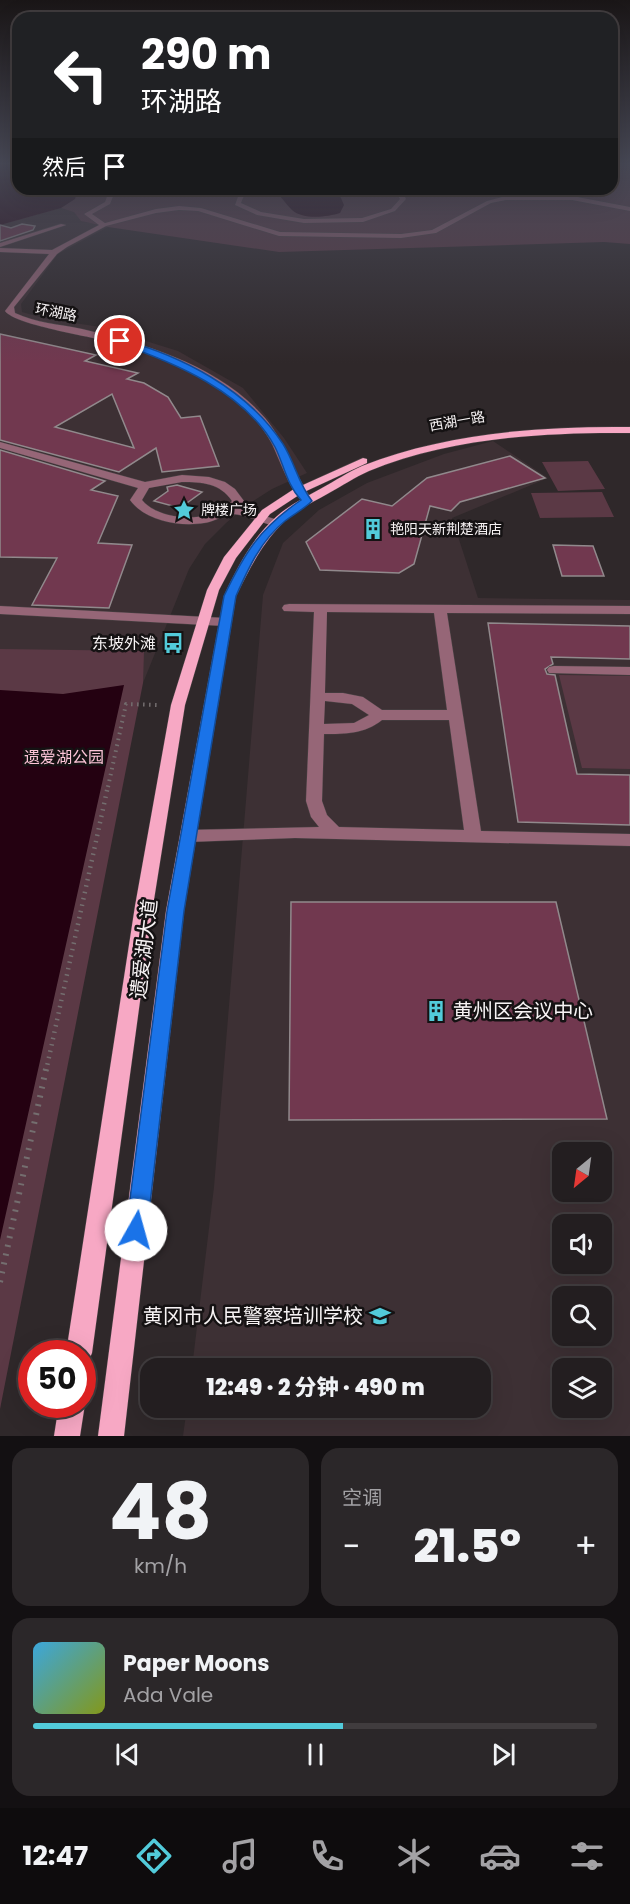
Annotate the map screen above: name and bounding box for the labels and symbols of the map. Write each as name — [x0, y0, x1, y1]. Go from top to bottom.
street label: 环湖路 — [33, 298, 79, 326]
pin — [94, 315, 145, 366]
street label: 西湖一路 — [428, 406, 486, 436]
place icon: 牌楼广场 — [172, 498, 196, 522]
place label: 牌楼广场 — [201, 500, 257, 520]
building icon: 艳阳天新荆楚酒店 — [361, 517, 385, 541]
place label: 艳阳天新荆楚酒店 — [390, 519, 502, 539]
bus stop icon: 东坡外滩 — [161, 631, 185, 655]
place label: 东坡外滩 — [92, 632, 156, 655]
park label: 遗爱湖公园 — [24, 746, 104, 769]
street label: 遗爱湖大道 — [124, 898, 164, 1000]
place label: 黄州区会议中心 — [453, 997, 593, 1025]
building icon: 黄州区会议中心 — [424, 999, 448, 1023]
north arrow — [552, 1142, 612, 1202]
position arrow — [104, 1198, 168, 1262]
place label: 黄冈市人民警察培训学校 — [143, 1302, 363, 1330]
school or university icon: 黄冈市人民警察培训学校 — [368, 1304, 392, 1328]
speed limit sign: 50 — [18, 1340, 96, 1418]

